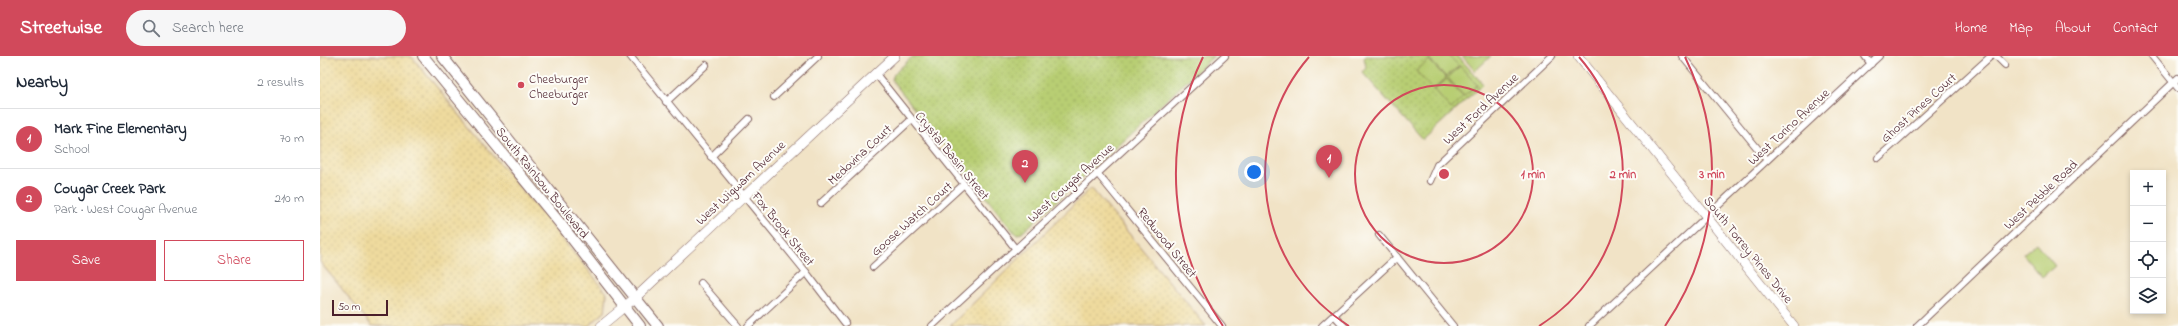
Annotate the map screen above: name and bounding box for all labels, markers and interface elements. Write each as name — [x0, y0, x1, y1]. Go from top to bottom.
search box — [126, 10, 406, 46]
text: Streetwise — [20, 15, 102, 42]
icon: search — [140, 17, 162, 39]
text: Search here — [172, 17, 244, 39]
text: Home — [1955, 18, 1987, 39]
text: Map — [2009, 18, 2033, 39]
text: About — [2055, 18, 2091, 39]
text: Contact — [2113, 18, 2158, 39]
street label: Ghost Pines Court — [1877, 68, 1962, 147]
street label: West Ford Avenue — [1439, 69, 1523, 149]
text: Nearby — [16, 70, 68, 95]
place label: Cheeburger Cheeburger — [529, 70, 589, 105]
text: 2 results — [257, 73, 304, 92]
marker: Cheeburger Cheeburger — [516, 80, 526, 90]
street label: West Torino Avenue — [1744, 84, 1834, 170]
street label: Crystal Basin Street — [909, 108, 994, 205]
text: Mark Fine Elementary — [54, 118, 187, 140]
street label: Medovina Court — [824, 120, 897, 190]
street label: South Rainbow Boulevard — [491, 123, 593, 243]
text: 1 — [27, 129, 31, 148]
text: 70 m — [280, 129, 304, 148]
street label: West Wigwam Avenue — [692, 136, 791, 231]
street label: West Cougar Avenue — [1024, 139, 1119, 228]
text: School — [54, 140, 90, 159]
pin: 1 — [1316, 145, 1342, 178]
pin: 2 — [1012, 150, 1038, 183]
street label: West Pebble Road — [2000, 155, 2083, 235]
your location — [1244, 162, 1264, 182]
text: 1 min — [1521, 166, 1545, 184]
text: 2 min — [1609, 166, 1636, 184]
text: 3 min — [1698, 166, 1725, 184]
centre of rings — [1437, 167, 1451, 181]
map controls — [2130, 170, 2166, 314]
button: + — [2130, 170, 2166, 206]
street label: Goose Watch Court — [867, 177, 957, 261]
text: Cougar Creek Park — [54, 178, 166, 200]
street label: Fox Brook Street — [746, 187, 819, 271]
text: 2 — [26, 189, 32, 208]
text: 210 m — [274, 189, 304, 208]
street label: South Torrey Pines Drive — [1698, 192, 1797, 308]
text: Park · West Cougar Avenue — [54, 200, 197, 219]
street label: Redwood Street — [1133, 204, 1202, 283]
button: − — [2130, 206, 2166, 242]
button: Save — [16, 240, 156, 281]
button: Share — [164, 240, 304, 281]
button: locate — [2130, 242, 2166, 278]
button: layers — [2130, 278, 2166, 314]
scale bar — [332, 298, 388, 317]
text: 50 m — [338, 299, 360, 315]

